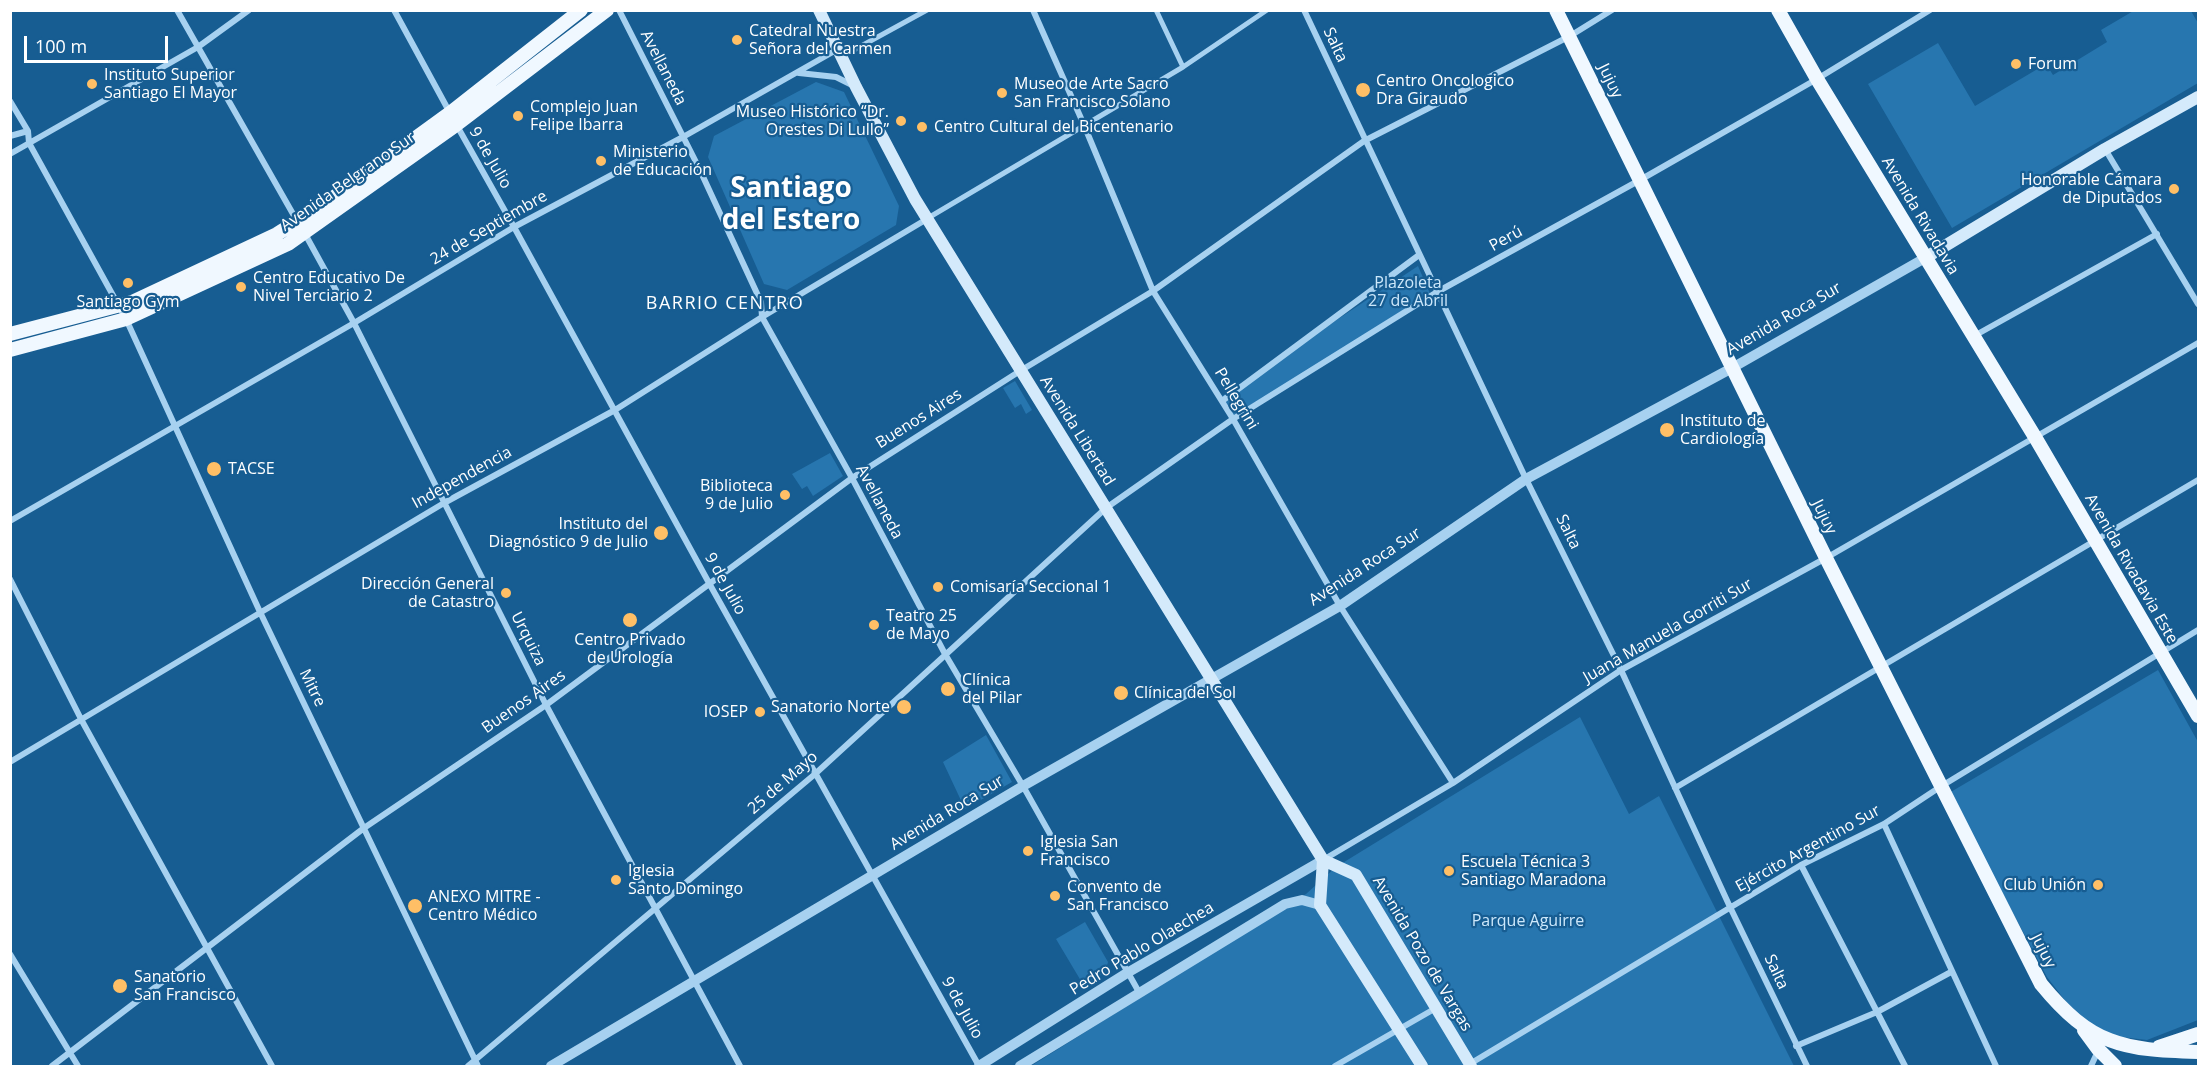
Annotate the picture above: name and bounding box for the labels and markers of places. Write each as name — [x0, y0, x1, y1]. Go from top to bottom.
place label: Catedral Nuestra Señora del Carmen — [749, 21, 892, 59]
marker: Catedral Nuestra Señora del Carmen — [730, 33, 744, 47]
place label: Forum — [2028, 54, 2077, 74]
marker: Forum — [2009, 57, 2023, 71]
place label: Instituto Superior Santiago El Mayor — [104, 65, 237, 103]
place label: Centro Oncologico Dra Giraudo — [1376, 71, 1514, 109]
place label: Museo de Arte Sacro San Francisco Solano — [1014, 74, 1171, 112]
marker: Instituto Superior Santiago El Mayor — [85, 77, 99, 91]
marker: Centro Oncologico Dra Giraudo — [1354, 81, 1372, 99]
marker: Museo de Arte Sacro San Francisco Solano — [995, 86, 1009, 100]
place label: Complejo Juan Felipe Ibarra — [530, 97, 638, 135]
place label: Museo Histórico “Dr. Orestes Di Lullo” — [736, 102, 889, 140]
marker: Complejo Juan Felipe Ibarra — [511, 109, 525, 123]
marker: Museo Histórico “Dr. Orestes Di Lullo” — [894, 114, 908, 128]
place label: Centro Cultural del Bicentenario — [934, 117, 1173, 137]
marker: Centro Cultural del Bicentenario — [915, 120, 929, 134]
place label: Ministerio de Educación — [613, 142, 712, 180]
marker: Ministerio de Educación — [594, 154, 608, 168]
place label: Honorable Cámara de Diputados — [2021, 170, 2162, 208]
marker: Honorable Cámara de Diputados — [2167, 182, 2181, 196]
place label: Centro Educativo De Nivel Terciario 2 — [253, 268, 405, 306]
marker: Santiago Gym — [121, 276, 135, 290]
marker: Centro Educativo De Nivel Terciario 2 — [234, 280, 248, 294]
place label: Santiago Gym — [76, 292, 180, 312]
place label: Instituto de Cardiología — [1680, 411, 1765, 449]
marker: Instituto de Cardiología — [1658, 421, 1676, 439]
place label: TACSE — [228, 459, 275, 479]
marker: TACSE — [205, 460, 223, 478]
place label: Biblioteca 9 de Julio — [700, 476, 773, 514]
marker: Biblioteca 9 de Julio — [778, 488, 792, 502]
place label: Instituto del Diagnóstico 9 de Julio — [488, 514, 648, 552]
marker: Instituto del Diagnóstico 9 de Julio — [652, 524, 670, 542]
place label: Dirección General de Catastro — [361, 574, 494, 612]
place label: Comisaría Seccional 1 — [950, 577, 1111, 597]
marker: Comisaría Seccional 1 — [931, 580, 945, 594]
marker: Dirección General de Catastro — [499, 586, 513, 600]
place label: Teatro 25 de Mayo — [886, 606, 957, 644]
marker: Centro Privado de Urología — [621, 611, 639, 629]
marker: Teatro 25 de Mayo — [867, 618, 881, 632]
place label: Centro Privado de Urología — [574, 630, 686, 668]
place label: Clínica del Pilar — [962, 670, 1022, 708]
marker: Clínica del Pilar — [939, 680, 957, 698]
place label: Clínica del Sol — [1134, 683, 1236, 703]
marker: Clínica del Sol — [1112, 684, 1130, 702]
place label: Sanatorio Norte — [771, 697, 890, 717]
marker: Sanatorio Norte — [895, 698, 913, 716]
place label: IOSEP — [704, 702, 748, 722]
marker: IOSEP — [753, 705, 767, 719]
place label: Iglesia San Francisco — [1040, 832, 1118, 870]
marker: Iglesia San Francisco — [1021, 844, 1035, 858]
place label: Escuela Técnica 3 Santiago Maradona — [1461, 852, 1606, 890]
place label: Iglesia Santo Domingo — [628, 861, 743, 899]
marker: Escuela Técnica 3 Santiago Maradona — [1442, 864, 1456, 878]
marker: Iglesia Santo Domingo — [609, 873, 623, 887]
place label: Club Unión — [2003, 875, 2086, 895]
place label: Convento de San Francisco — [1067, 877, 1169, 915]
marker: Club Unión — [2091, 878, 2105, 892]
place label: ANEXO MITRE - Centro Médico — [428, 887, 541, 925]
marker: Convento de San Francisco — [1048, 889, 1062, 903]
marker: ANEXO MITRE - Centro Médico — [406, 897, 424, 915]
place label: Sanatorio San Francisco — [134, 967, 236, 1005]
marker: Sanatorio San Francisco — [111, 977, 129, 995]

